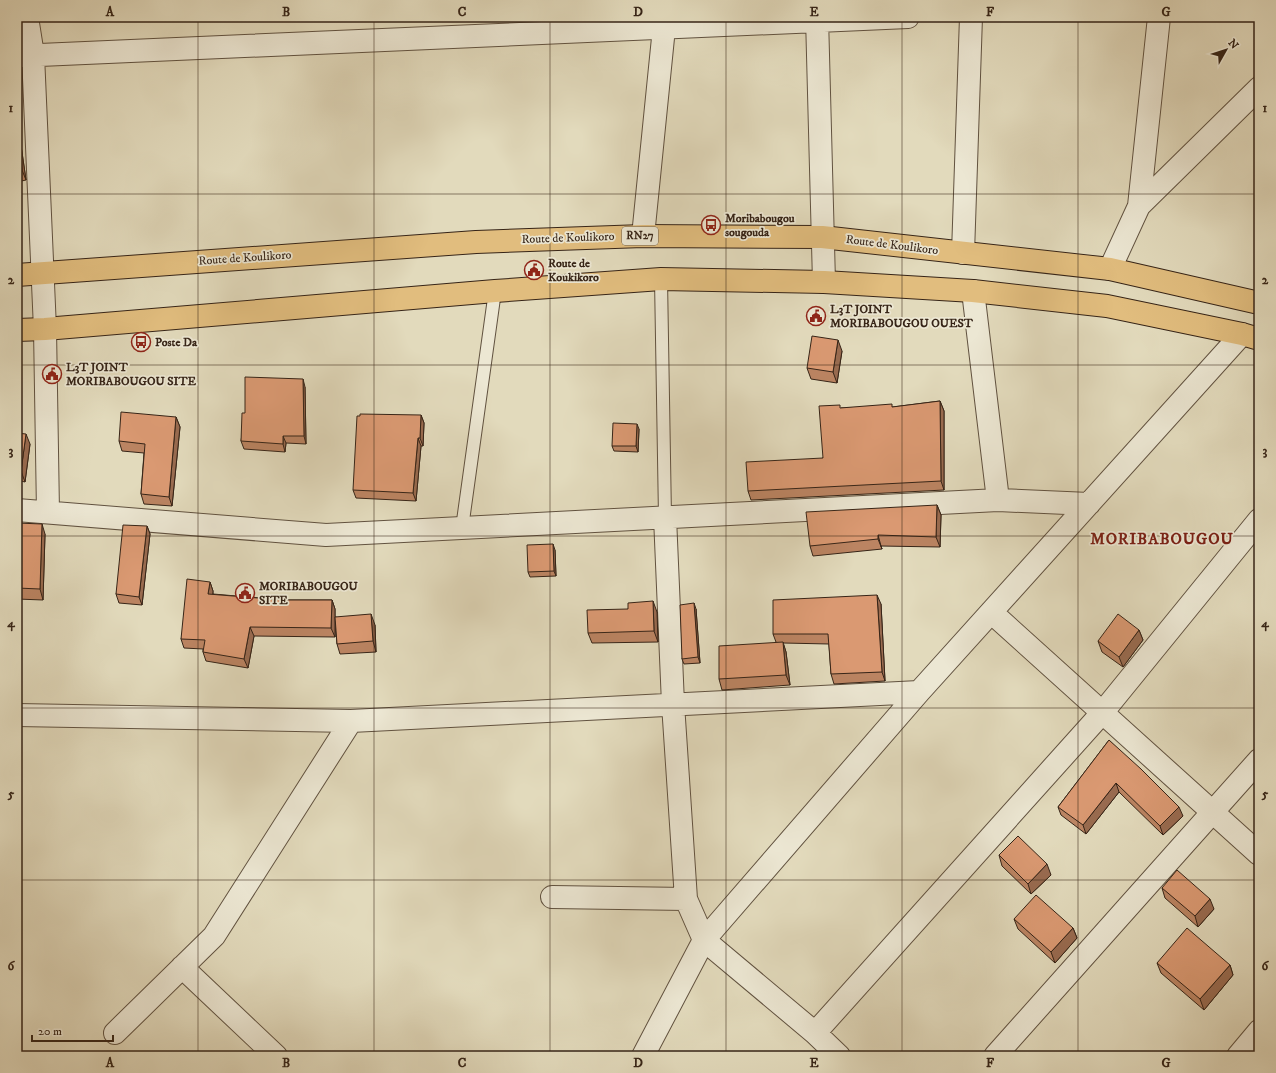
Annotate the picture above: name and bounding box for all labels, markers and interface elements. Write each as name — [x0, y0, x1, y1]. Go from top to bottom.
text: A — [105, 4, 115, 20]
text: B — [282, 4, 290, 20]
text: C — [458, 4, 467, 20]
text: D — [633, 4, 643, 20]
text: E — [809, 4, 819, 20]
text: F — [986, 4, 995, 20]
text: G — [1161, 4, 1171, 20]
north arrow — [1206, 30, 1246, 70]
text: N — [1225, 36, 1241, 52]
text: 1 — [9, 100, 14, 116]
text: 1 — [1263, 100, 1268, 116]
place label: Moribabougou sougouda — [725, 211, 795, 240]
bus stop icon: Moribabougou sougouda — [700, 214, 722, 236]
road number: RN27 — [622, 227, 658, 245]
street label: Route de Koulikoro — [521, 229, 615, 247]
street label: Route de Koulikoro — [845, 232, 939, 258]
street label: Route de Koulikoro — [198, 247, 292, 269]
place label: Route de Koukikoro — [548, 256, 599, 285]
public building icon: Route de Koukikoro — [523, 259, 545, 281]
text: 2 — [8, 272, 15, 288]
text: 2 — [1262, 272, 1269, 288]
place label: L3T JOINT MORIBABOUGOU OUEST — [830, 302, 974, 331]
public building icon: L3T JOINT MORIBABOUGOU OUEST — [805, 305, 827, 327]
bus stop icon: Poste Da — [130, 331, 152, 353]
place label: Poste Da — [155, 335, 198, 350]
place label: L3T JOINT MORIBABOUGOU SITE — [66, 360, 197, 389]
public building icon: L3T JOINT MORIBABOUGOU SITE — [41, 363, 63, 385]
text: 3 — [9, 443, 14, 459]
text: 3 — [1263, 443, 1268, 459]
district label: MORIBABOUGOU — [1090, 529, 1234, 549]
place label: MORIBABOUGOU SITE — [259, 579, 358, 608]
public building icon: MORIBABOUGOU SITE — [234, 582, 256, 604]
text: 4 — [6, 615, 15, 632]
text: 4 — [1260, 615, 1269, 632]
text: 5 — [7, 786, 15, 802]
text: 5 — [1261, 786, 1269, 802]
text: 6 — [8, 958, 16, 974]
text: 6 — [1262, 958, 1270, 974]
scale bar — [32, 1017, 113, 1043]
text: 20 m — [38, 1024, 62, 1039]
text: A — [105, 1055, 115, 1071]
text: B — [282, 1055, 290, 1071]
text: C — [458, 1055, 467, 1071]
text: D — [633, 1055, 643, 1071]
text: E — [809, 1055, 819, 1071]
text: F — [986, 1055, 995, 1071]
text: G — [1161, 1055, 1171, 1071]

